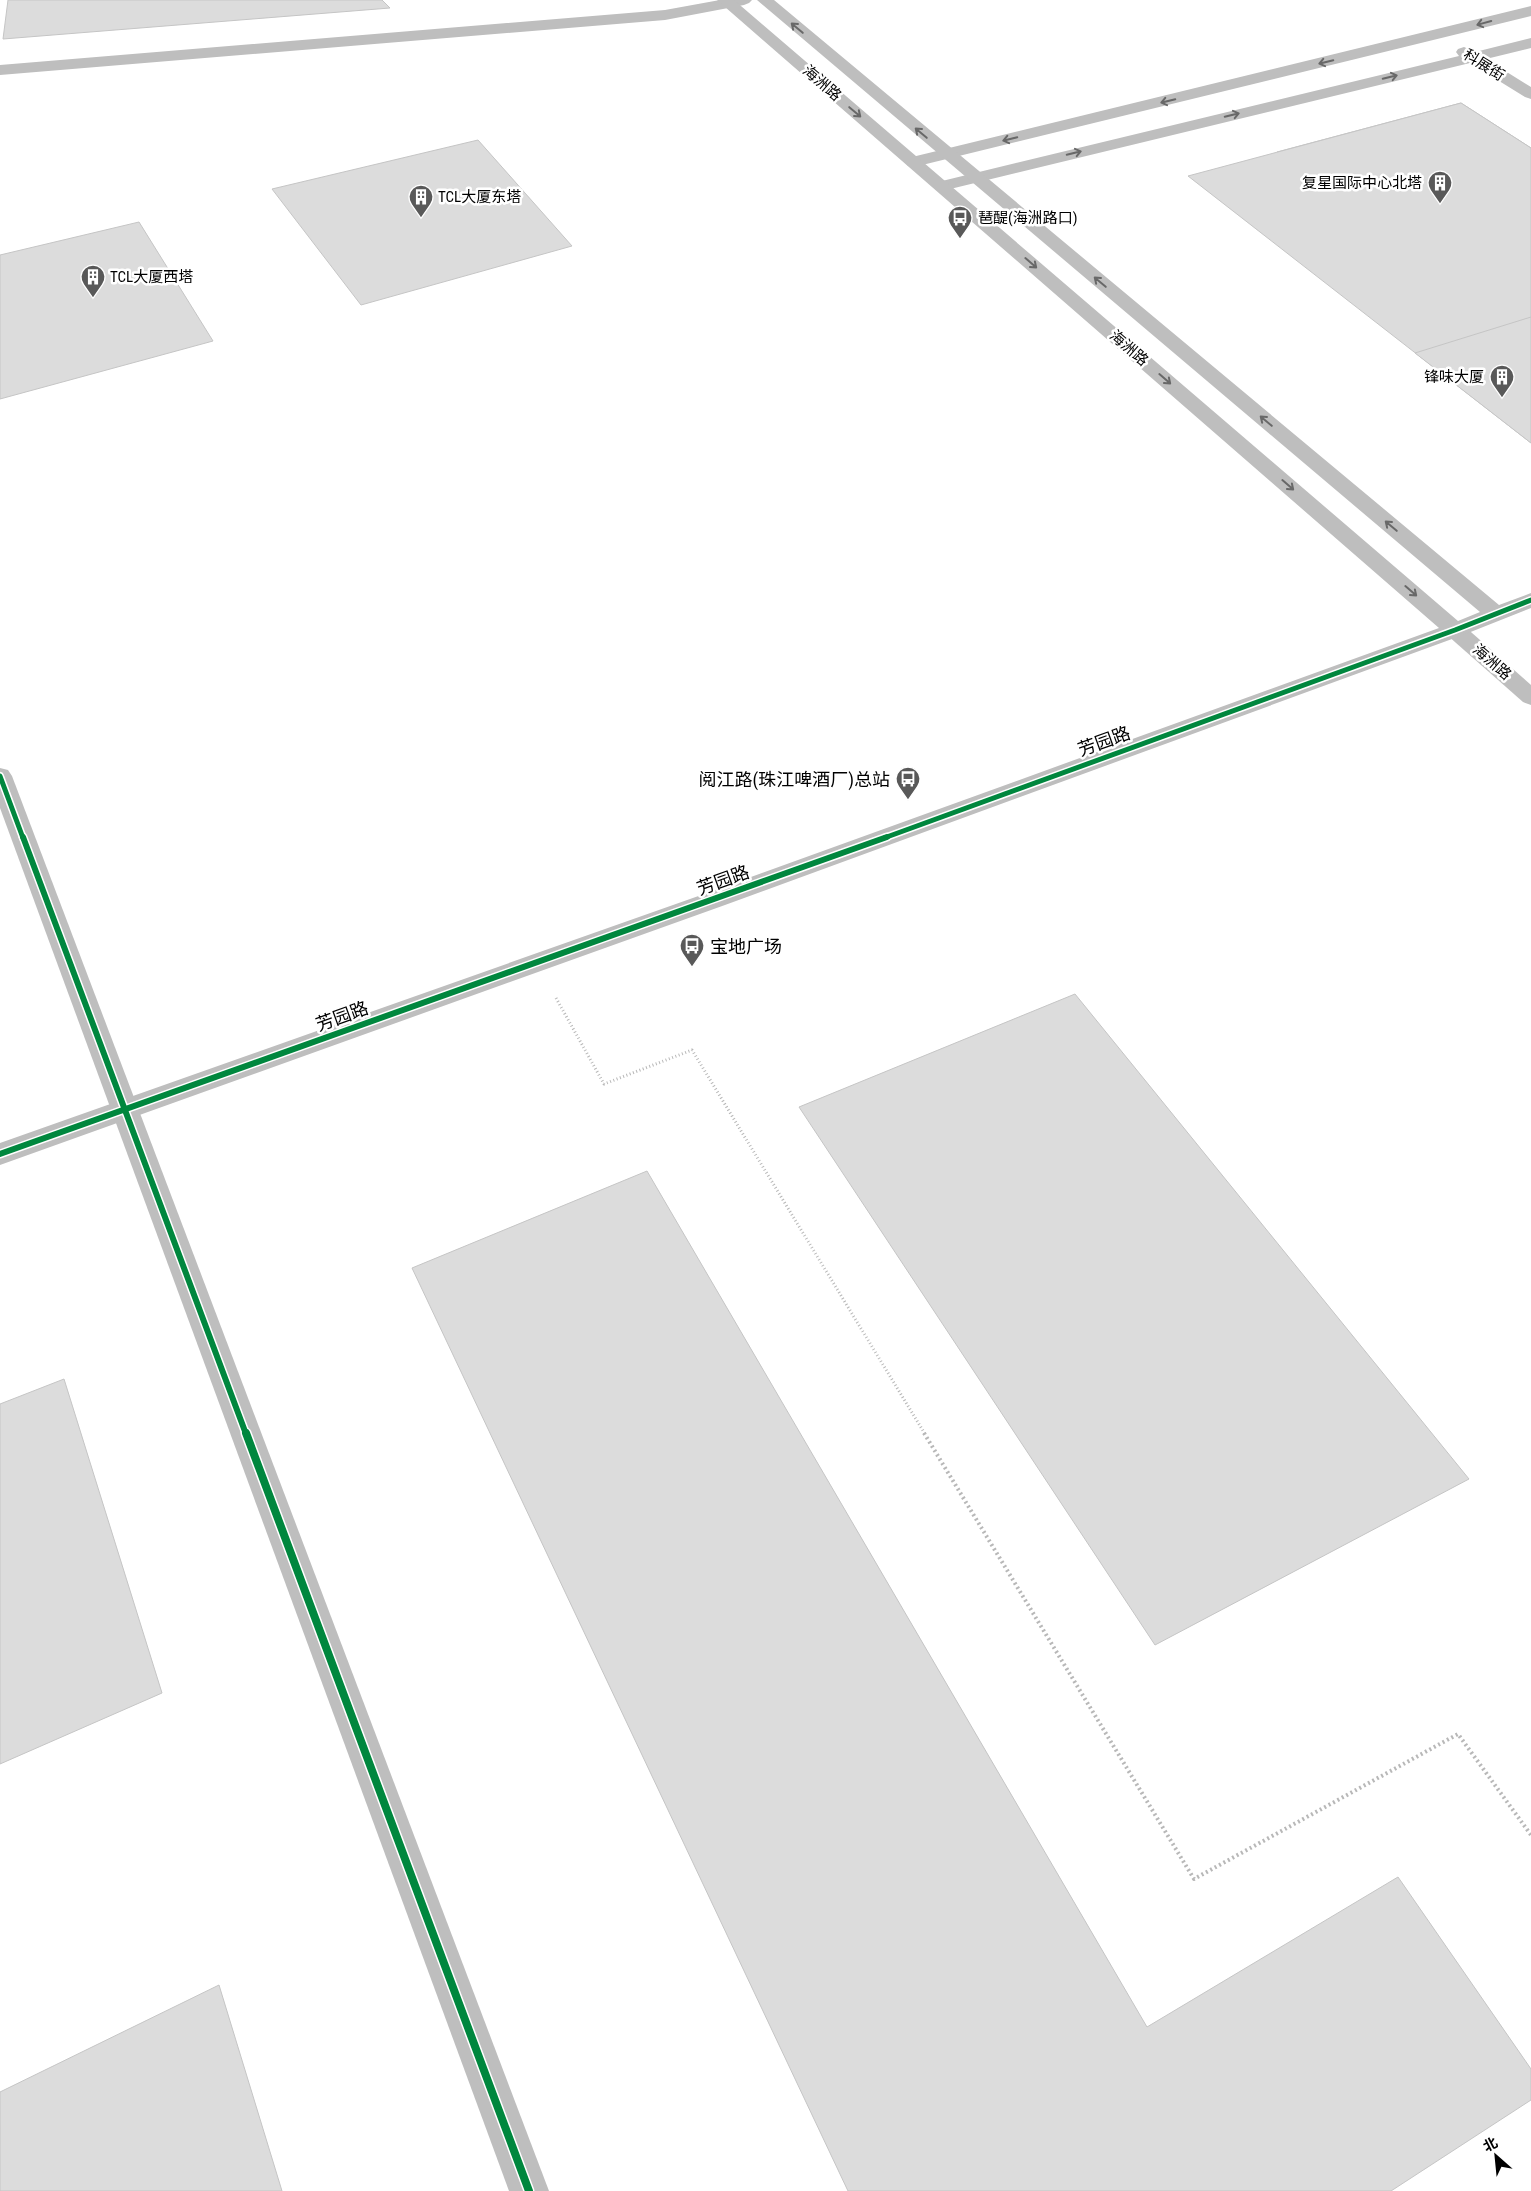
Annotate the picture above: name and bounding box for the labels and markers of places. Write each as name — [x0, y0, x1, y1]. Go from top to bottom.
building icon: 复星国际中心北塔 — [1427, 170, 1453, 204]
place label: 复星国际中心北塔 — [1302, 174, 1422, 192]
building icon: TCL大厦东塔 — [408, 184, 434, 218]
place label: TCL大厦东塔 — [438, 188, 521, 206]
bus stop icon: 琶醍(海洲路口) — [947, 205, 973, 239]
place label: 琶醍(海洲路口) — [978, 209, 1078, 227]
building icon: TCL大厦西塔 — [80, 264, 106, 298]
place label: TCL大厦西塔 — [110, 268, 193, 286]
building icon: 锋味大厦 — [1489, 364, 1515, 398]
place label: 锋味大厦 — [1424, 368, 1484, 386]
bus stop icon: 阅江路(珠江啤酒厂)总站 — [895, 766, 921, 800]
place label: 阅江路(珠江啤酒厂)总站 — [699, 769, 890, 791]
bus stop icon: 宝地广场 — [679, 933, 705, 967]
place label: 宝地广场 — [710, 936, 782, 957]

